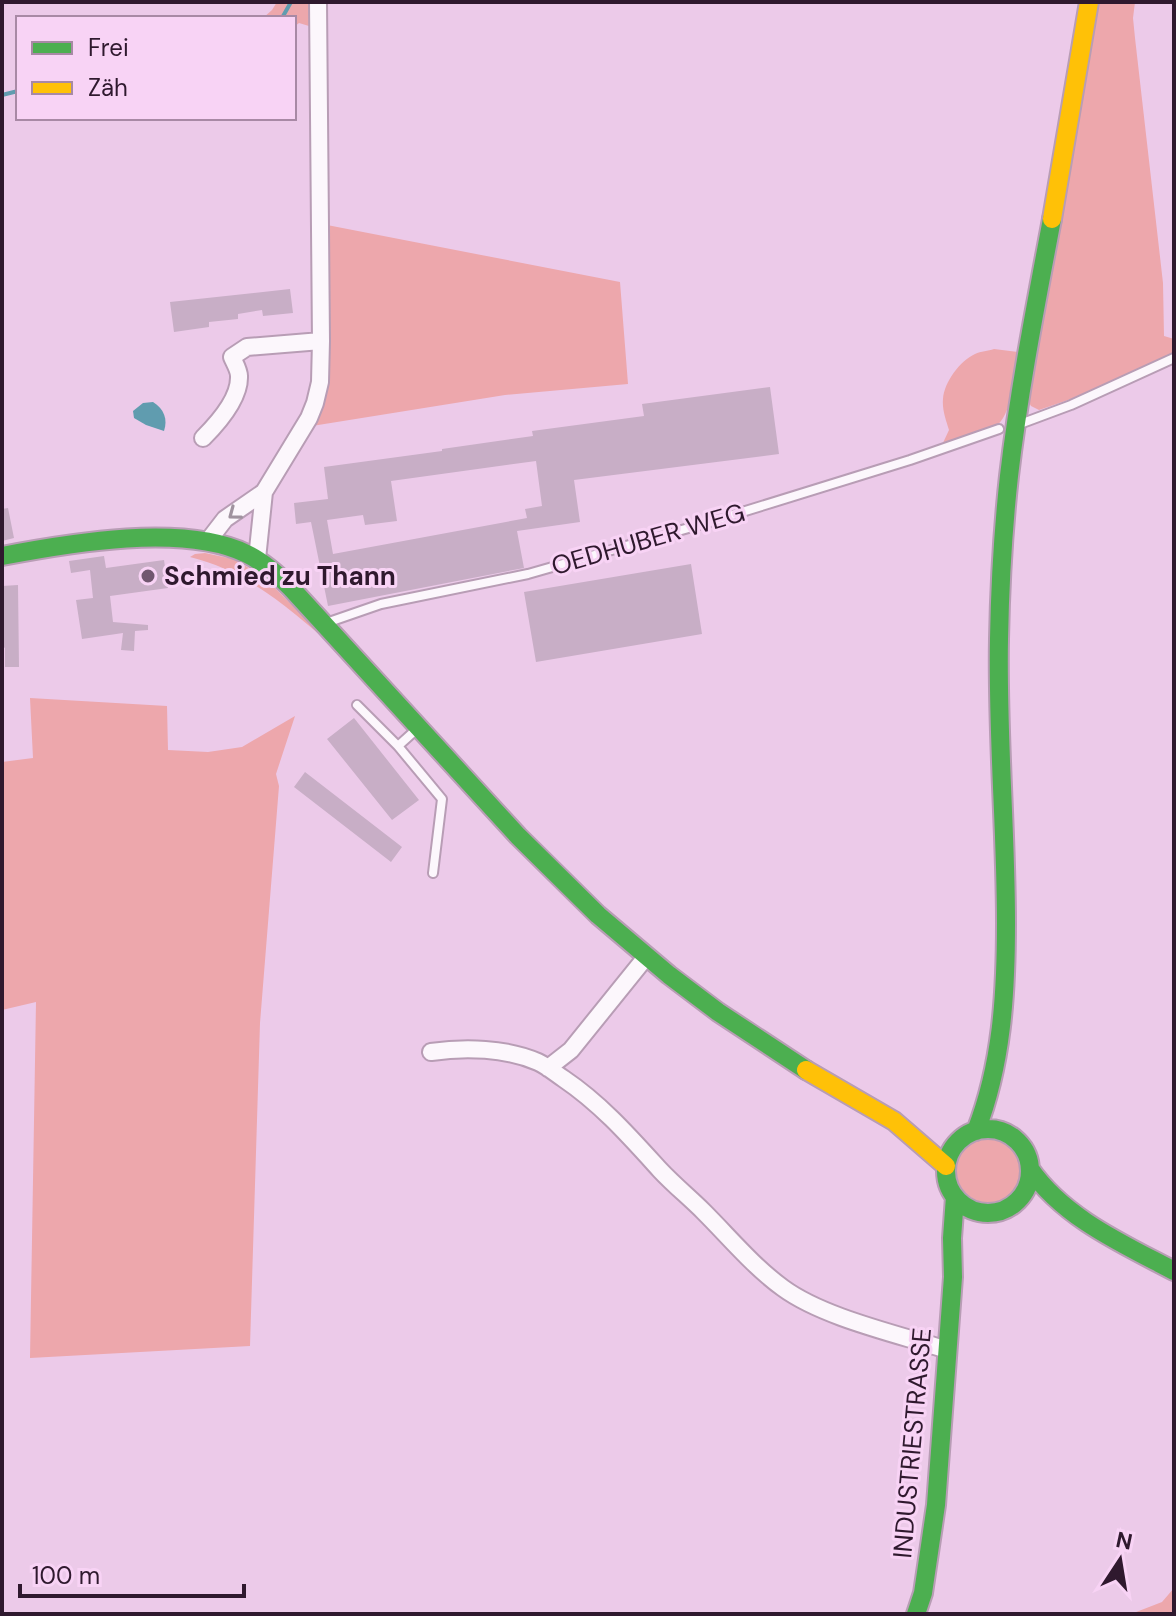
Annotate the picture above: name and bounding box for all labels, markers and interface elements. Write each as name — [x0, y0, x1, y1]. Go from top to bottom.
legend — [16, 16, 296, 120]
text: Frei — [88, 32, 129, 63]
text: Zäh — [88, 72, 128, 103]
street label: OEDHUBER WEG — [547, 495, 749, 583]
one-way arrow — [228, 504, 242, 519]
place label: Schmied zu Thann — [164, 559, 396, 593]
marker: Schmied zu Thann — [139, 567, 157, 585]
street label: INDUSTRIESTRASSE — [885, 1326, 939, 1560]
north arrow — [1080, 1520, 1160, 1600]
text: N — [1113, 1525, 1135, 1557]
scale bar — [20, 1548, 244, 1598]
text: 100 m — [32, 1560, 100, 1591]

